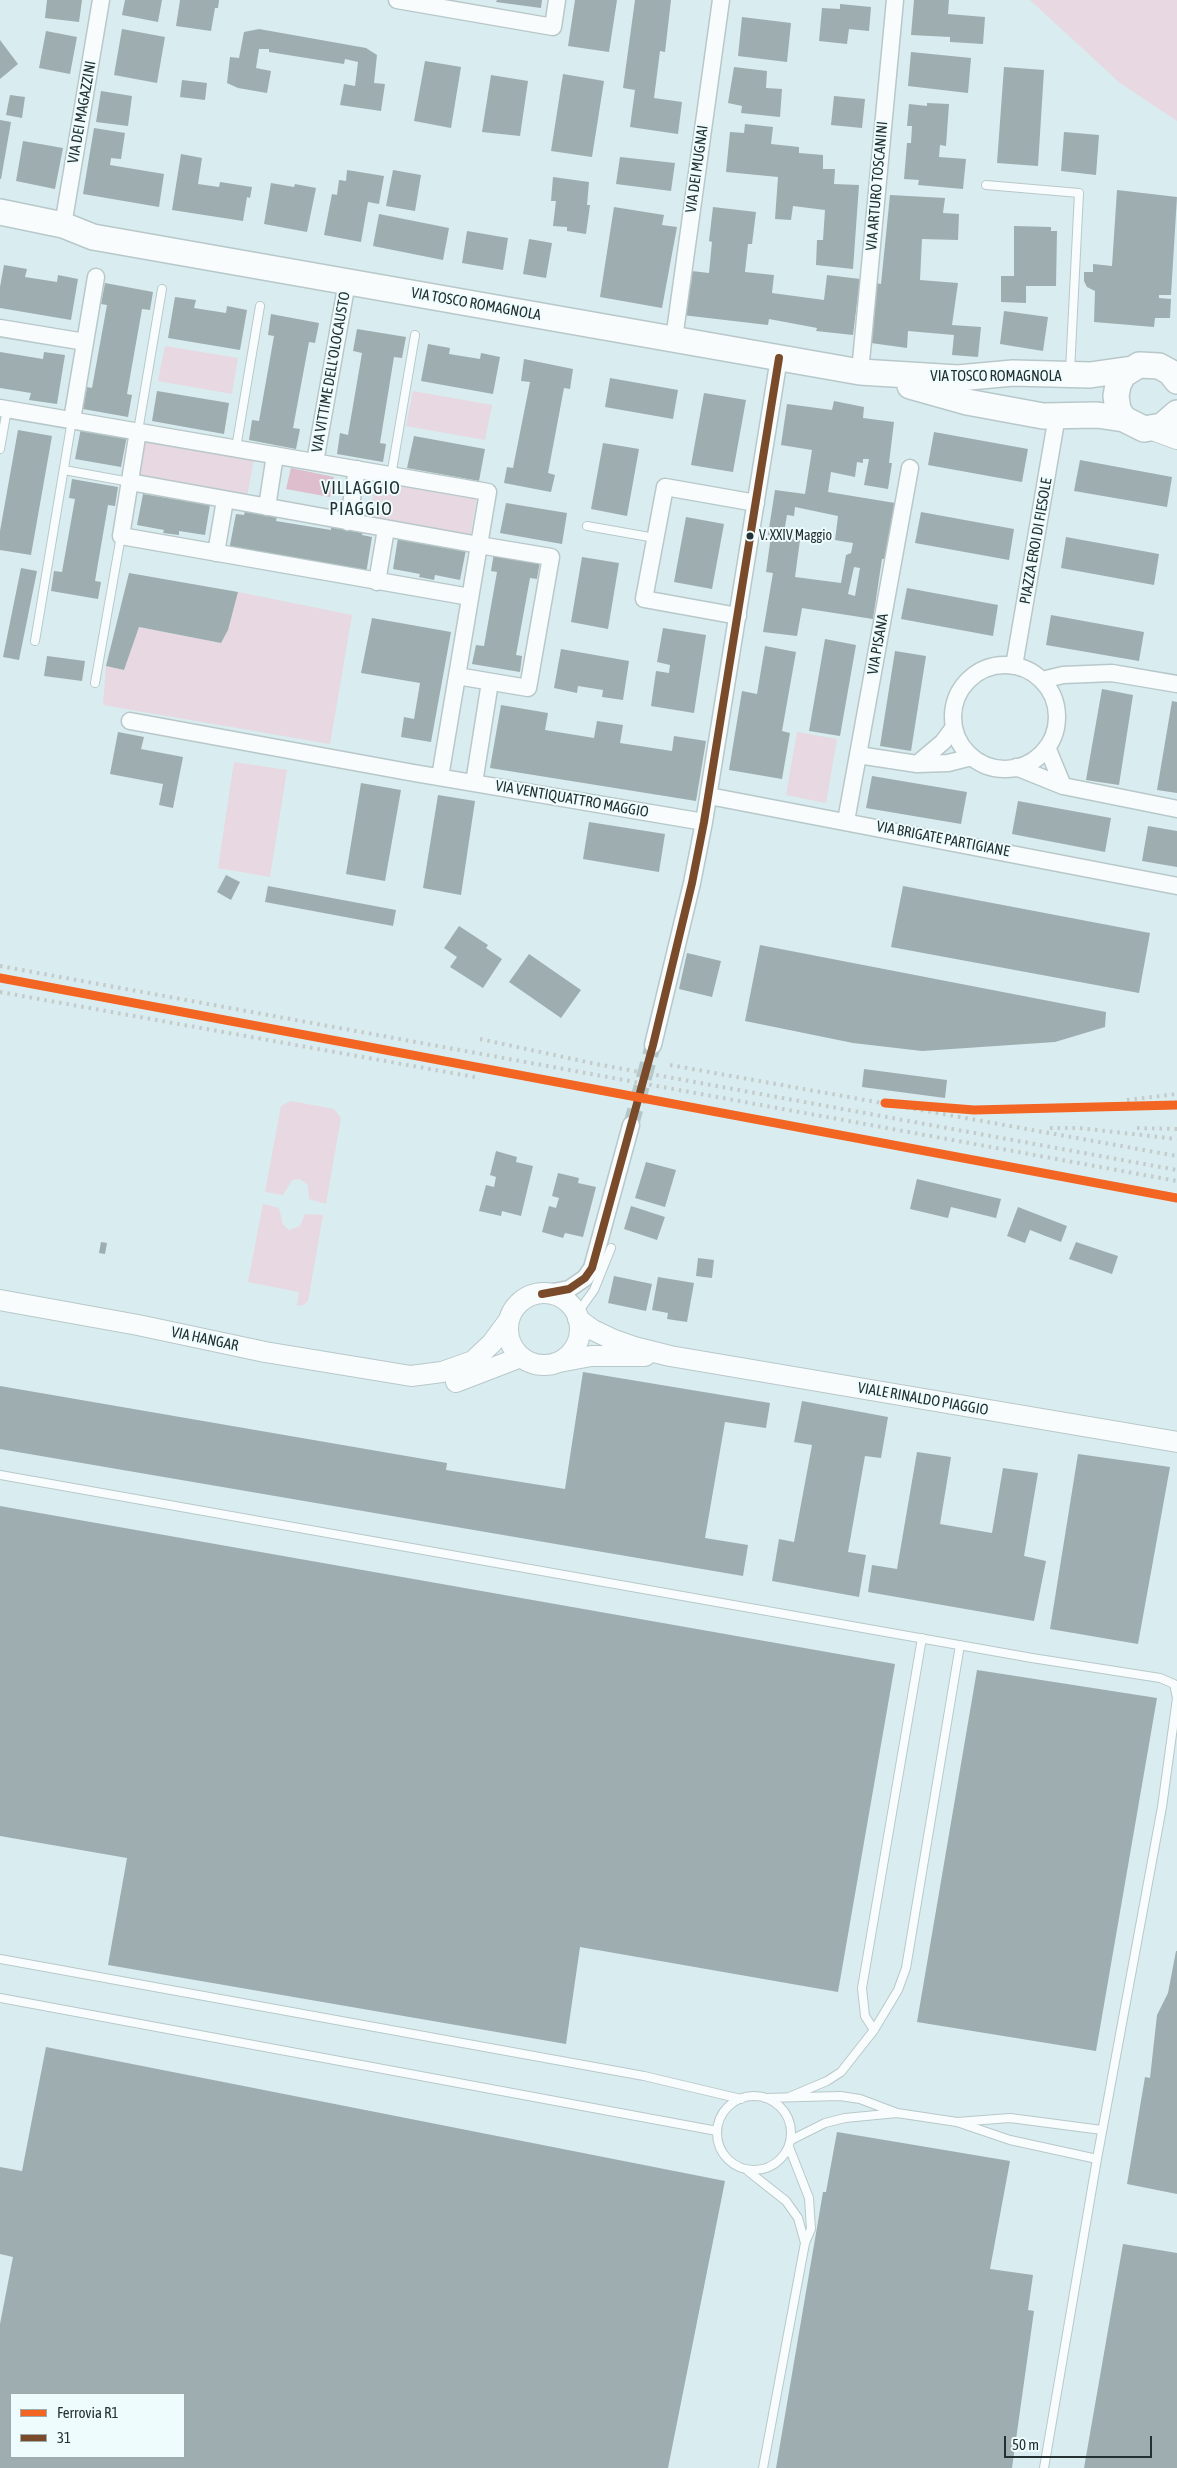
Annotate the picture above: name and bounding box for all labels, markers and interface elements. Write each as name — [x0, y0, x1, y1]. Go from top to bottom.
street label: VIA DEI MAGAZZINI — [64, 59, 100, 165]
street label: VIA ARTURO TOSCANINI — [862, 121, 892, 251]
street label: VIA DEI MUGNAI — [682, 124, 712, 214]
street label: VIA TOSCO ROMAGNOLA — [410, 284, 542, 324]
street label: VIA VITTIME DELL'OLOCAUSTO — [308, 290, 354, 454]
street label: VIA TOSCO ROMAGNOLA — [930, 367, 1062, 385]
district label: VILLAGGIO PIAGGIO — [320, 477, 402, 520]
street label: PIAZZA EROI DI FIESOLE — [1016, 477, 1056, 605]
place label: V. XXIV Maggio — [759, 528, 832, 544]
marker: V. XXIV Maggio — [745, 531, 755, 541]
street label: VIA PISANA — [864, 612, 892, 676]
street label: VIA VENTIQUATTRO MAGGIO — [494, 777, 650, 821]
street label: VIA BRIGATE PARTIGIANE — [875, 817, 1011, 861]
street label: VIA HANGAR — [170, 1323, 240, 1355]
street label: VIALE RINALDO PIAGGIO — [856, 1379, 990, 1419]
legend — [10, 2393, 185, 2458]
text: Ferrovia R1 — [57, 2404, 119, 2421]
scale bar — [1007, 2426, 1154, 2458]
text: 31 — [57, 2429, 71, 2446]
text: 50 m — [1012, 2436, 1039, 2453]

